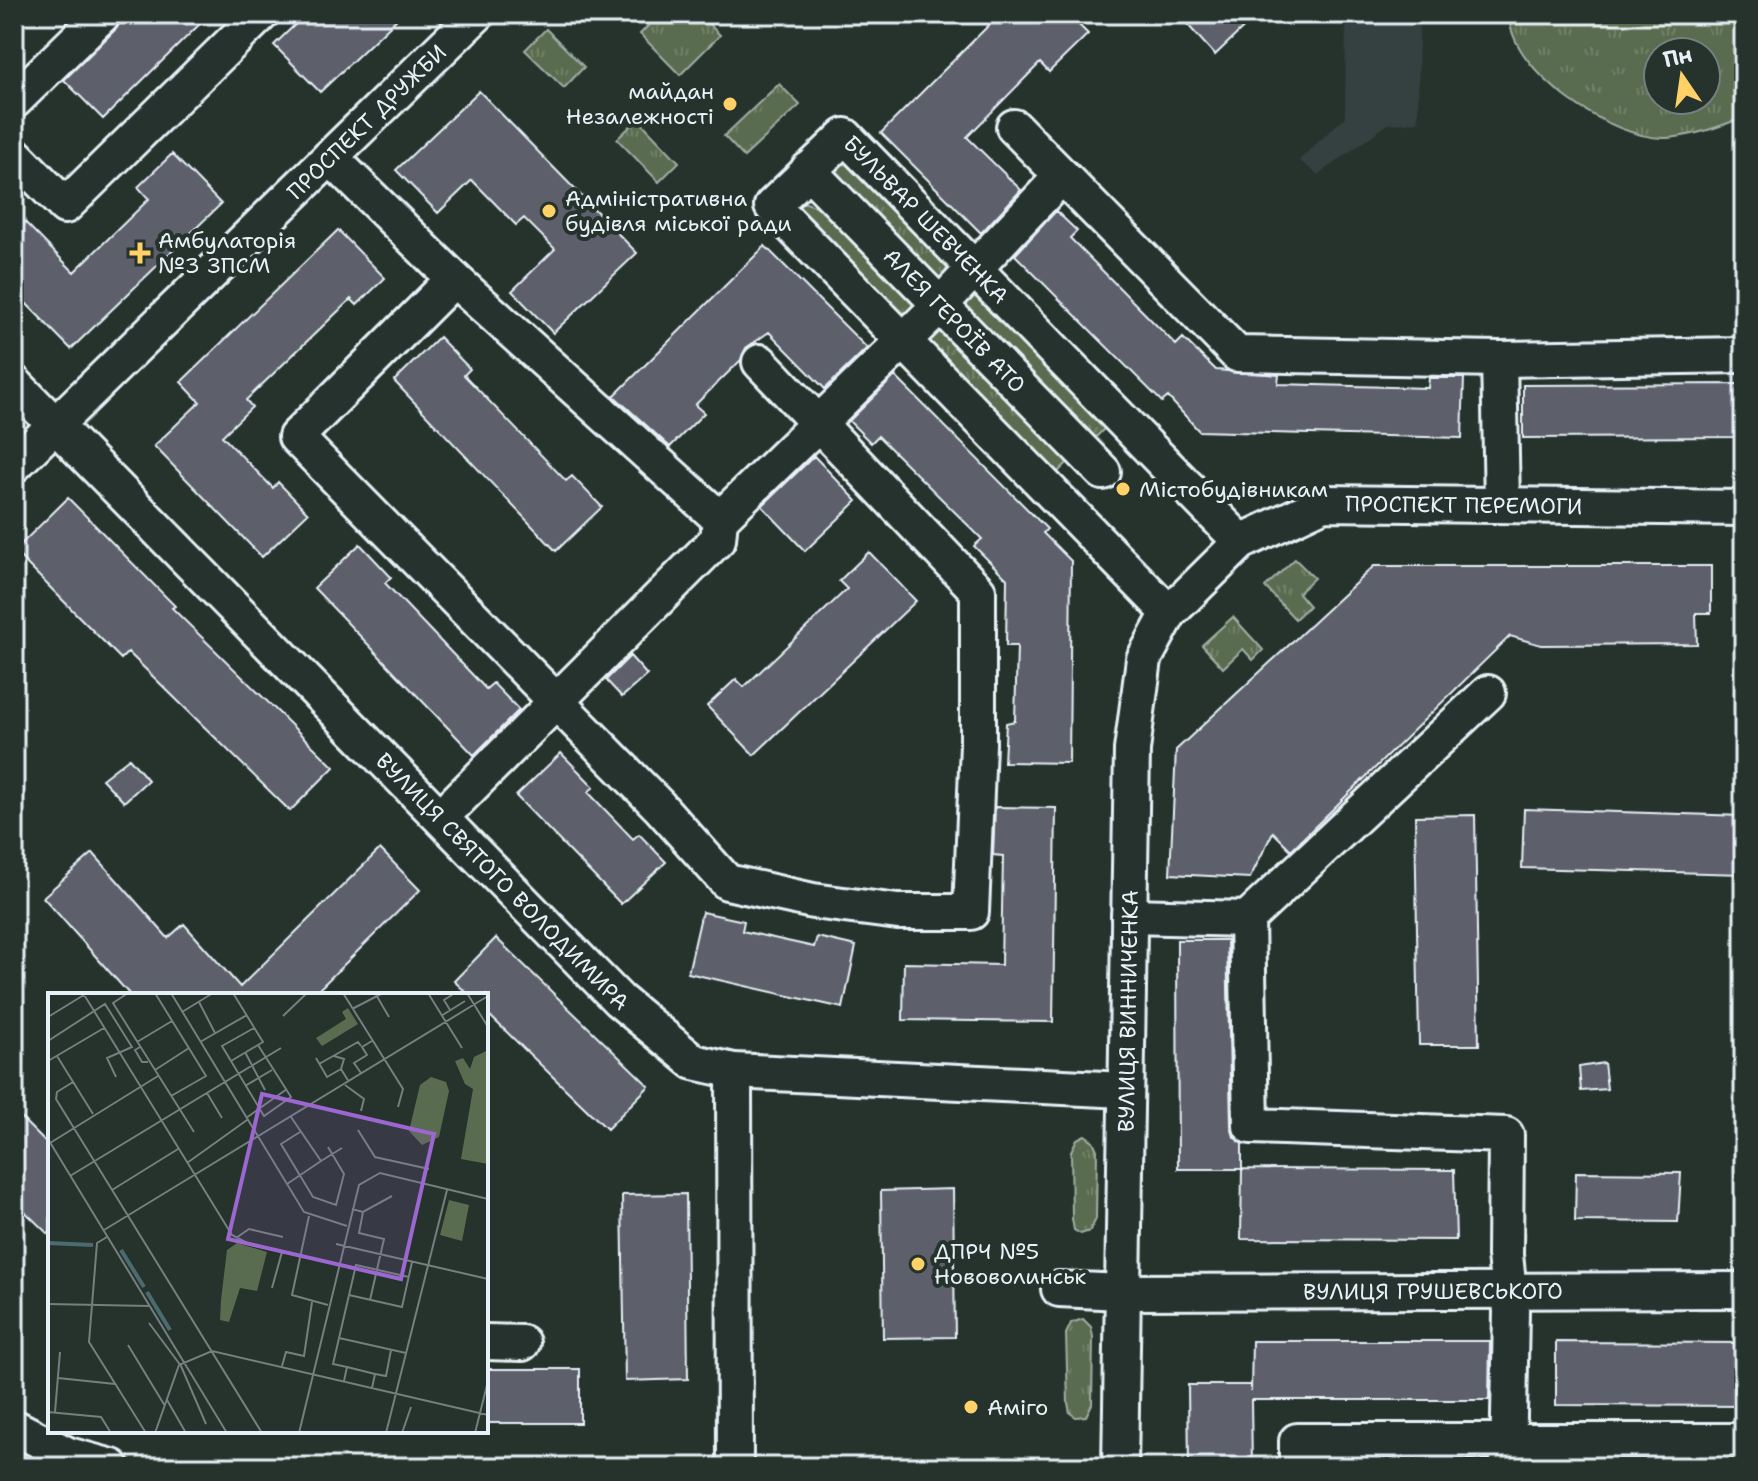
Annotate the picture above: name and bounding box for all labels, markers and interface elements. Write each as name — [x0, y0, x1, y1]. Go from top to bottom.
north arrow — [1642, 36, 1722, 116]
street label: ПРОСПЕКТ ДРУЖБИ — [281, 38, 453, 206]
text: Пн — [1660, 40, 1695, 74]
place label: майдан Незалежності — [566, 77, 714, 131]
marker: майдан Незалежності — [721, 95, 739, 113]
street label: БУЛЬВАР ШЕВЧЕНКА — [837, 129, 1015, 310]
place label: Адміністративна будівля міської ради — [565, 184, 792, 238]
marker: Адміністративна будівля міської ради — [540, 202, 558, 220]
place label: Амбулаторія №3 ЗПСМ — [158, 226, 296, 280]
marker: Амбулаторія №3 ЗПСМ — [129, 242, 151, 264]
street label: АЛЕЯ ГЕРОЇВ АТО — [877, 242, 1032, 399]
place label: Містобудівникам — [1139, 475, 1328, 504]
marker: Містобудівникам — [1114, 480, 1132, 498]
street label: ПРОСПЕКТ ПЕРЕМОГИ — [1345, 489, 1583, 521]
street label: ВУЛИЦЯ СВЯТОГО ВОЛОДИМИРА — [370, 747, 635, 1017]
street label: ВУЛИЦЯ ВИННИЧЕНКА — [1112, 890, 1145, 1132]
inset map — [48, 993, 488, 1433]
place label: ДПРЧ №5 Нововолинськ — [934, 1237, 1086, 1291]
marker: ДПРЧ №5 Нововолинськ — [909, 1255, 927, 1273]
street label: ВУЛИЦЯ ГРУШЕВСЬКОГО — [1303, 1277, 1563, 1306]
place label: Аміго — [987, 1393, 1048, 1422]
marker: Аміго — [962, 1398, 980, 1416]

